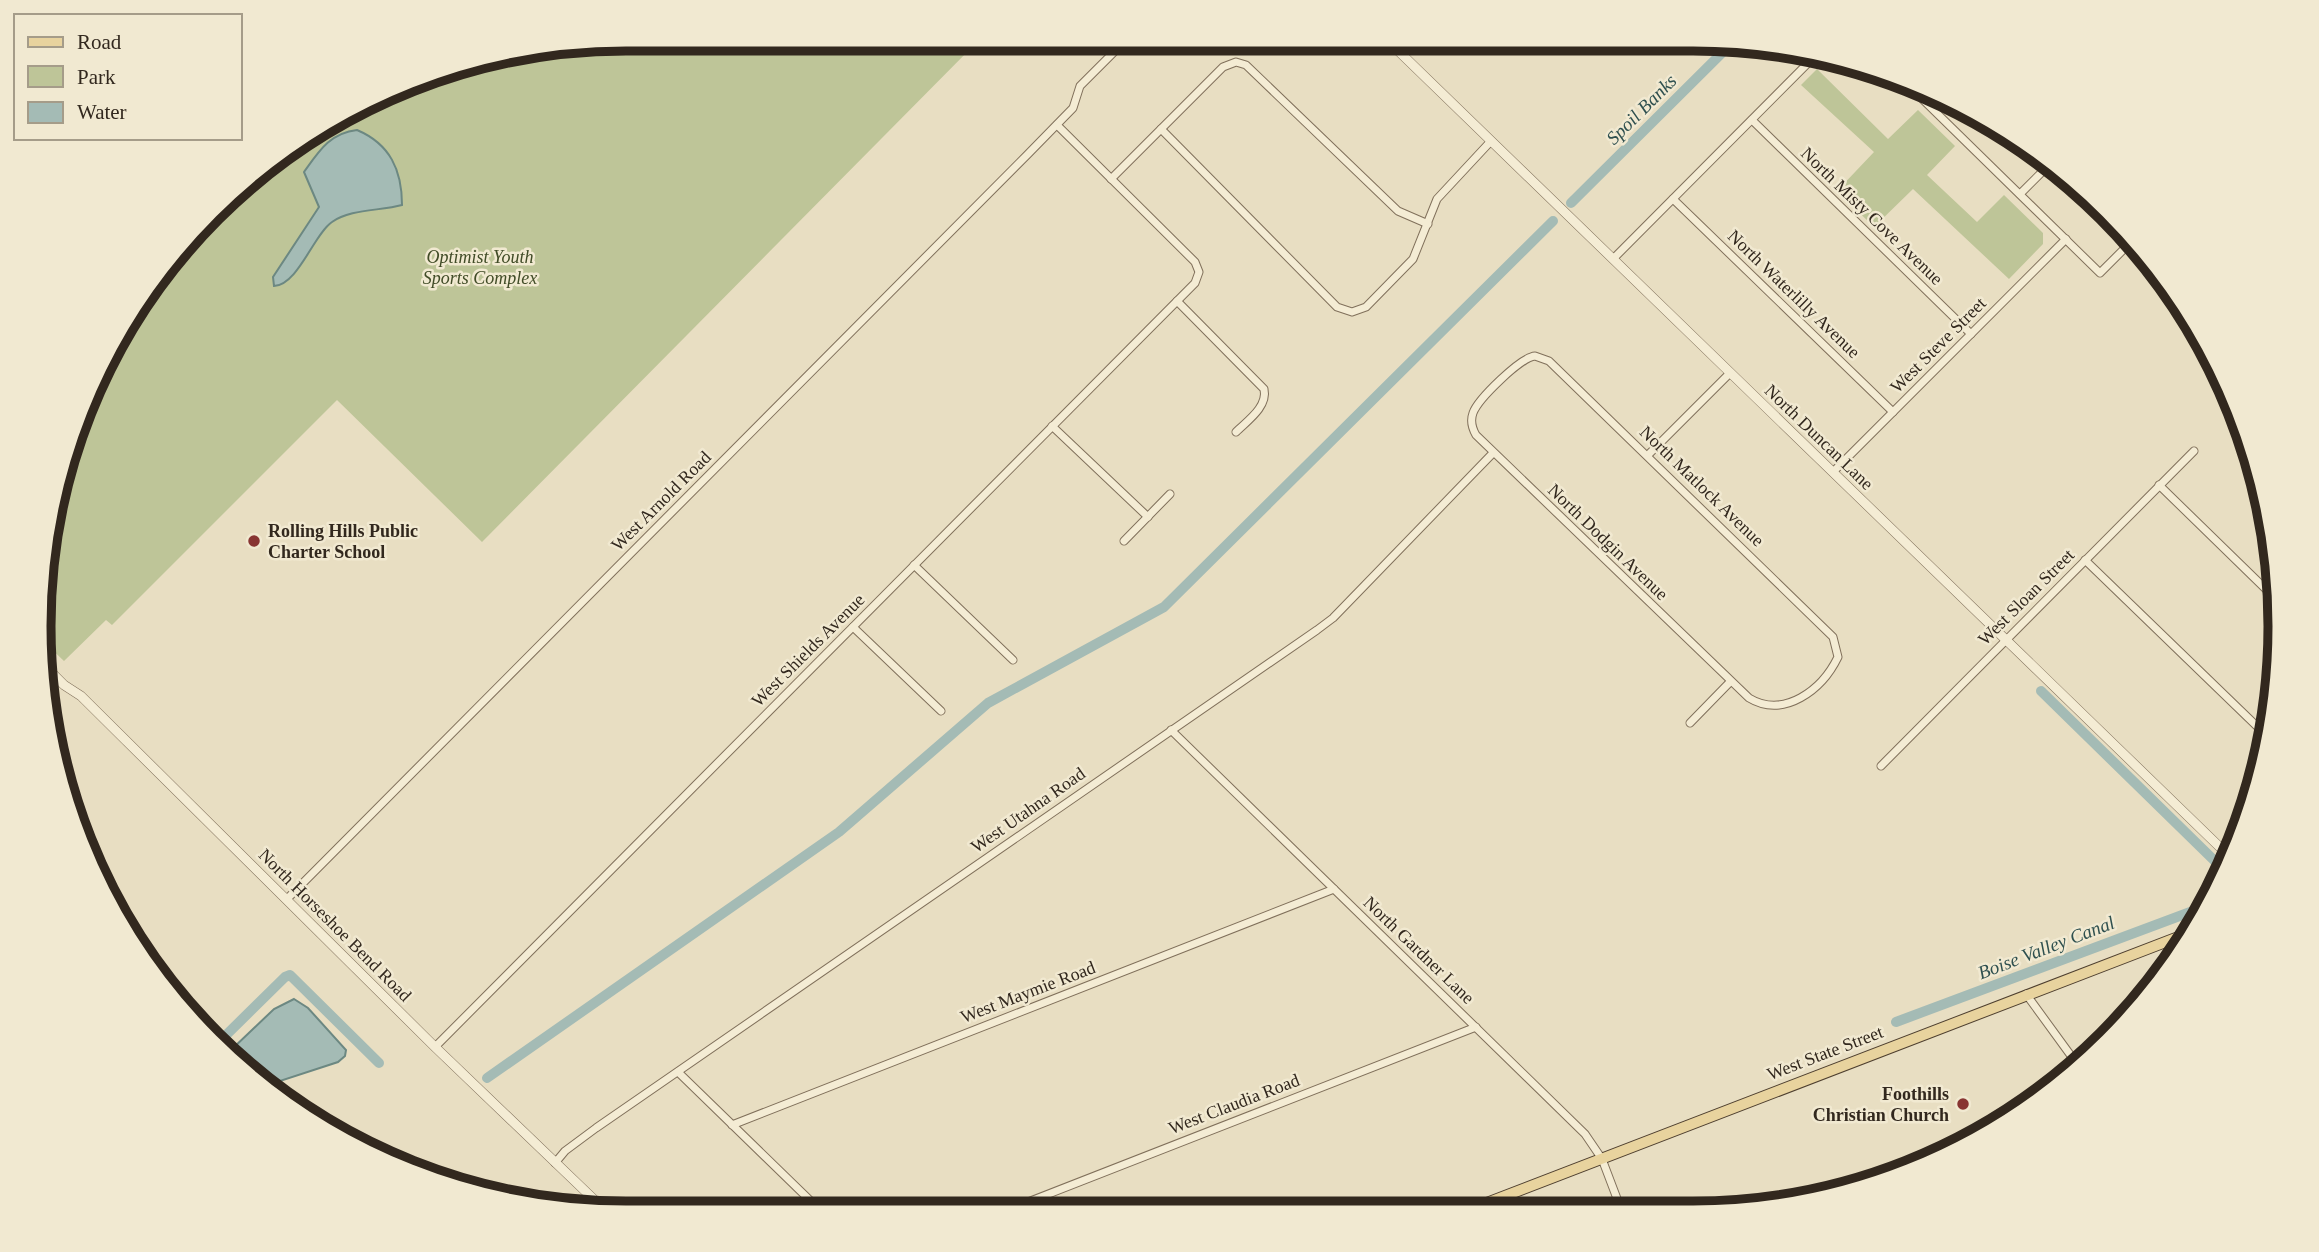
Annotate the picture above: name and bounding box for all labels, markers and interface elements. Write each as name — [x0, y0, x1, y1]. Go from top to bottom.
legend — [14, 14, 242, 140]
text: Road — [77, 30, 122, 54]
text: Park — [77, 65, 116, 89]
water label: Spoil Banks — [1602, 70, 1681, 149]
text: Water — [77, 100, 127, 124]
street label: North Misty Cove Avenue — [1797, 143, 1947, 289]
street label: North Waterlilly Avenue — [1724, 226, 1864, 362]
park label: Optimist Youth Sports Complex — [423, 247, 537, 288]
street label: West Steve Street — [1886, 293, 1990, 397]
street label: North Duncan Lane — [1761, 380, 1877, 494]
street label: North Matlock Avenue — [1636, 422, 1768, 550]
street label: West Arnold Road — [607, 447, 715, 555]
street label: North Dodgin Avenue — [1544, 480, 1672, 604]
place label: Rolling Hills Public Charter School — [268, 521, 418, 562]
marker: Rolling Hills Public Charter School — [246, 533, 262, 549]
street label: West Sloan Street — [1974, 545, 2078, 649]
street label: West Shields Avenue — [747, 589, 869, 711]
street label: West Utahna Road — [967, 763, 1089, 857]
street label: North Horseshoe Bend Road — [255, 845, 415, 1005]
street label: North Gardner Lane — [1360, 892, 1478, 1008]
water label: Boise Valley Canal — [1975, 912, 2117, 983]
street label: West Maymie Road — [958, 957, 1098, 1027]
street label: West State Street — [1764, 1022, 1886, 1084]
street label: West Claudia Road — [1166, 1070, 1302, 1138]
place label: Foothills Christian Church — [1813, 1084, 1949, 1125]
marker: Foothills Christian Church — [1955, 1096, 1971, 1112]

